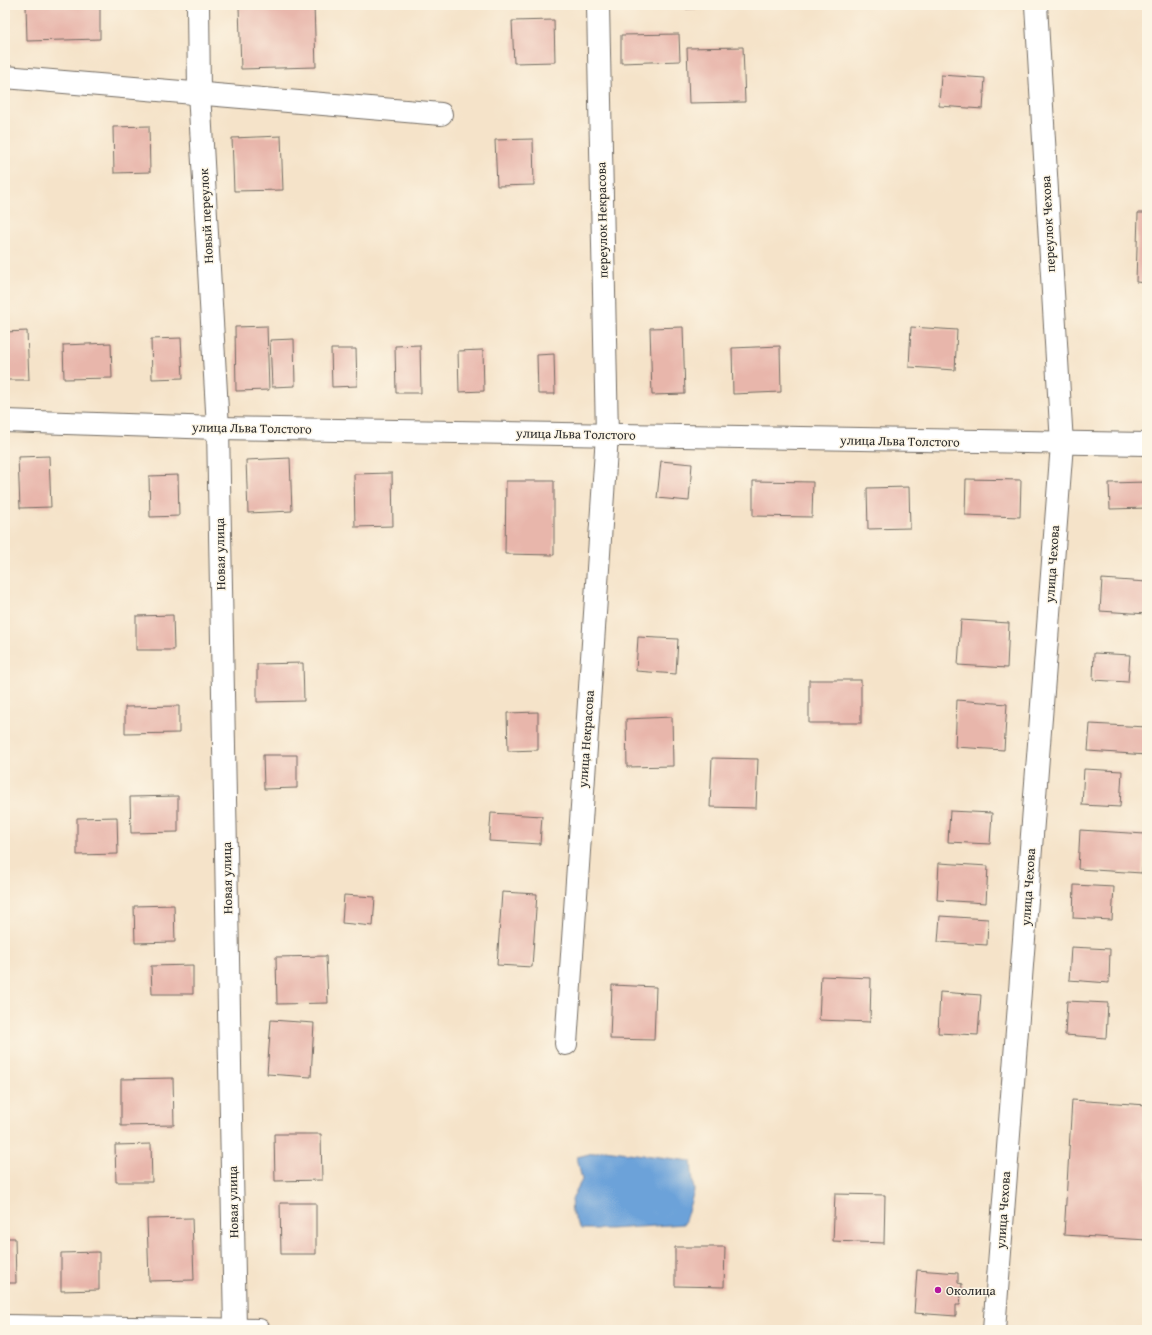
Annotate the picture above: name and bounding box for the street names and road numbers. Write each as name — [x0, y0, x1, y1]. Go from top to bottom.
street label: переулок Некрасова — [591, 161, 613, 278]
street label: Новый переулок — [194, 168, 218, 264]
street label: переулок Чехова — [1036, 175, 1060, 273]
street label: улица Льва Толстого — [191, 417, 312, 439]
street label: улица Льва Толстого — [515, 423, 636, 445]
street label: улица Льва Толстого — [839, 430, 960, 452]
street label: Новая улица — [210, 517, 230, 590]
street label: улица Чехова — [1040, 524, 1064, 604]
street label: улица Некрасова — [573, 689, 599, 789]
street label: Новая улица — [217, 841, 237, 914]
street label: улица Чехова — [1016, 847, 1040, 927]
street label: Новая улица — [223, 1165, 243, 1238]
street label: улица Чехова — [991, 1170, 1015, 1250]

